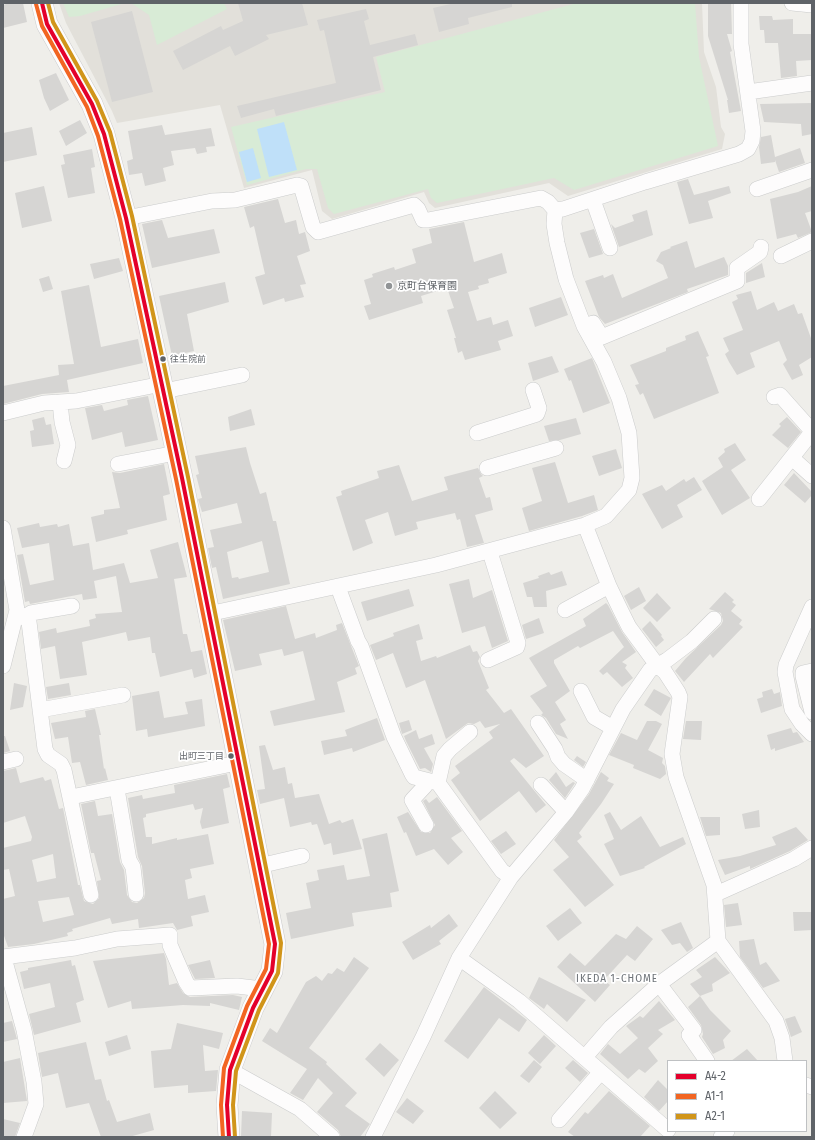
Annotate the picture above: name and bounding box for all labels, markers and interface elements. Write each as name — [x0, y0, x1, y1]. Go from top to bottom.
place label: 京町台保育園 — [397, 280, 457, 292]
marker: 京町台保育園 — [384, 281, 394, 291]
marker: 往生院前 — [158, 354, 168, 364]
place label: 往生院前 — [170, 354, 206, 364]
place label: 出町三丁目 — [179, 751, 224, 761]
marker: 出町三丁目 — [226, 751, 236, 761]
district label: IKEDA 1-CHOME — [576, 972, 658, 986]
legend — [667, 1060, 807, 1132]
text: A4-2 — [705, 1069, 726, 1083]
text: A1-1 — [705, 1089, 724, 1103]
text: A2-1 — [705, 1109, 725, 1123]

